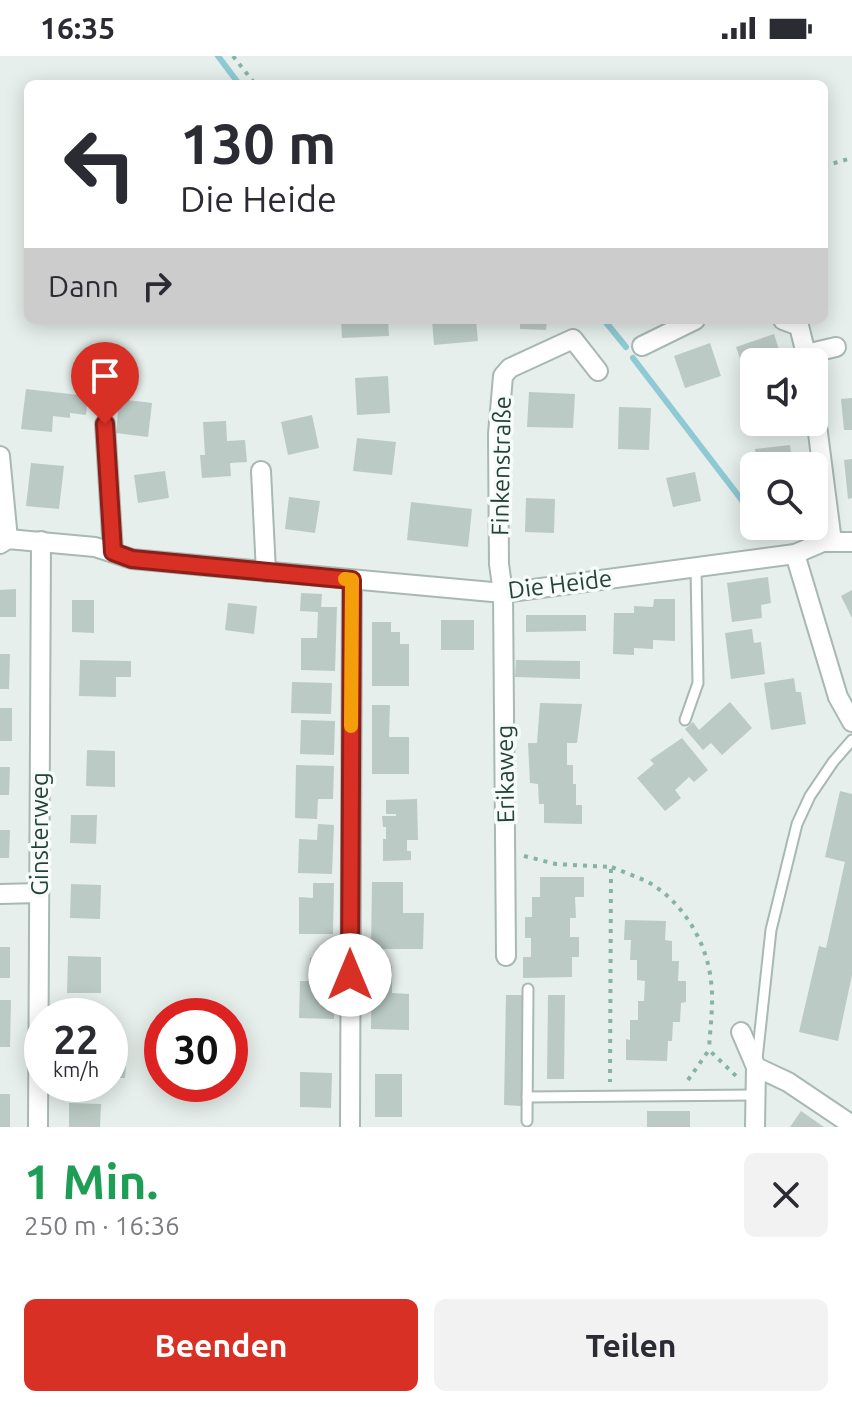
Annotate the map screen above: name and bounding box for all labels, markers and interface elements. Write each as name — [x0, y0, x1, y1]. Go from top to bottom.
text: 16:35 — [40, 11, 115, 45]
icon: left — [48, 112, 152, 216]
text: 130 m — [180, 112, 336, 175]
text: Die Heide — [180, 178, 337, 219]
icon: right — [135, 264, 179, 308]
text: Dann — [48, 269, 119, 303]
pin — [71, 342, 139, 424]
map controls — [740, 348, 828, 540]
button: sound — [740, 348, 828, 436]
icon: arrive — [83, 354, 127, 398]
street label: Finkenstraße — [486, 396, 516, 536]
button: search — [740, 452, 828, 540]
street label: Die Heide — [506, 564, 614, 604]
street label: Erikaweg — [491, 725, 519, 823]
street label: Ginsterweg — [26, 772, 53, 896]
position arrow — [308, 933, 392, 1017]
speed limit sign: 30 — [144, 998, 248, 1102]
text: 22 — [53, 1017, 99, 1062]
text: km/h — [53, 1058, 99, 1081]
button: close — [744, 1153, 828, 1237]
text: 1 Min. — [24, 1154, 158, 1208]
text: 250 m · 16:36 — [24, 1211, 180, 1240]
button: Beenden — [24, 1299, 418, 1391]
button: Teilen — [434, 1299, 828, 1391]

